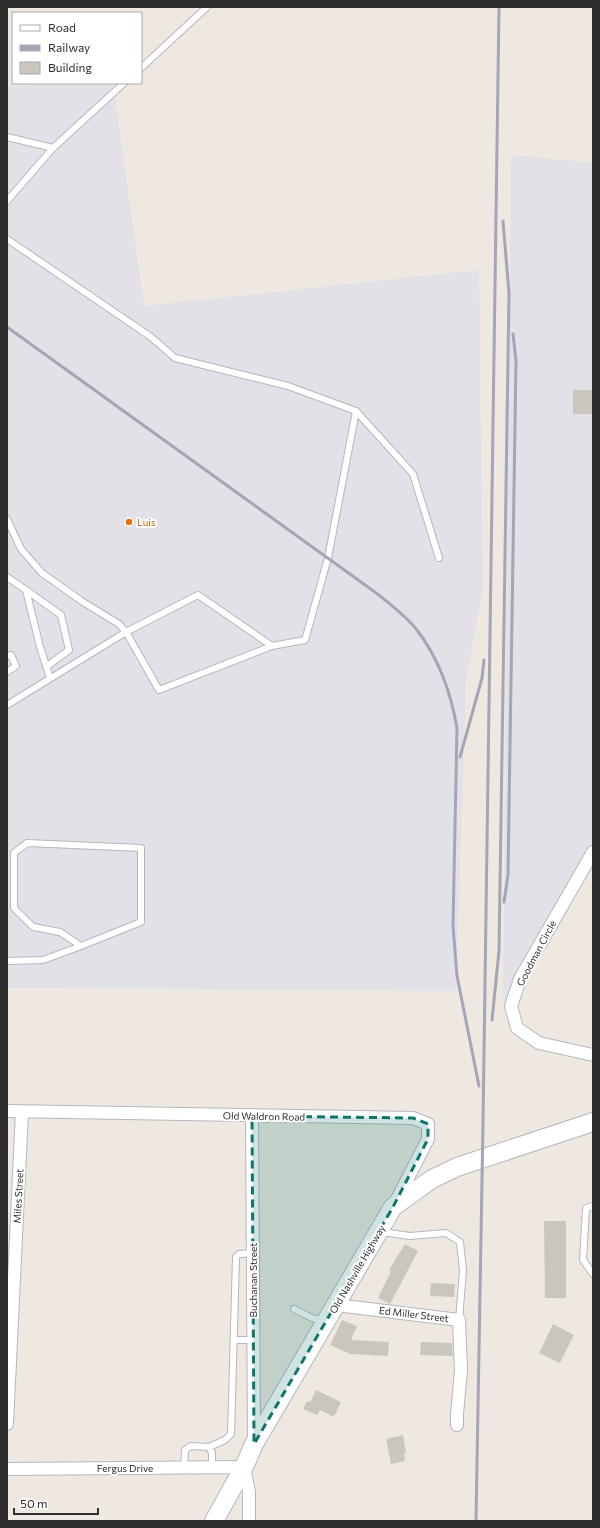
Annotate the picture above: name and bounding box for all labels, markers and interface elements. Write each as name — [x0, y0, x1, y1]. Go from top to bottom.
legend — [12, 12, 142, 84]
text: Road — [48, 20, 76, 34]
text: Railway — [48, 40, 90, 54]
text: Building — [48, 60, 92, 74]
place label: Luis — [137, 516, 156, 528]
marker: Luis — [124, 517, 134, 527]
street label: Goodman Circle — [514, 918, 558, 988]
street label: Old Waldron Road — [223, 1109, 306, 1123]
street label: Miles Street — [11, 1168, 25, 1224]
street label: Old Nashville Highway — [327, 1222, 387, 1316]
street label: Buchanan Street — [247, 1243, 259, 1317]
street label: Ed Miller Street — [378, 1304, 450, 1324]
street label: Fergus Drive — [97, 1462, 153, 1474]
scale bar — [14, 1490, 98, 1516]
text: 50 m — [20, 1496, 48, 1510]

